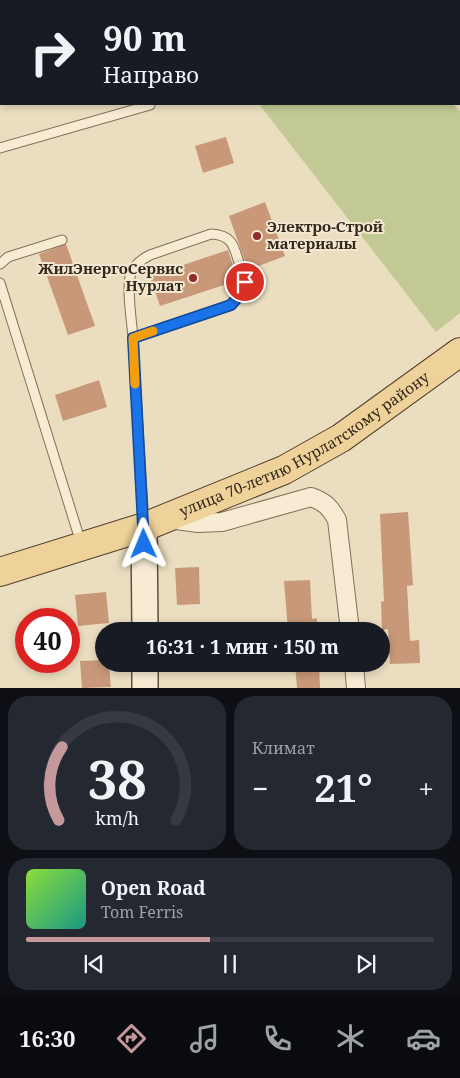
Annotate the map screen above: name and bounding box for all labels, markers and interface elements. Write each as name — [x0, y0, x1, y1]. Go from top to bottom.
text: 90 m — [103, 14, 186, 61]
icon: right — [20, 20, 85, 85]
text: Направо — [103, 59, 199, 89]
place label: Электро-Строй материалы — [267, 216, 383, 253]
marker: Электро-Строй материалы — [251, 230, 263, 242]
place label: ЖилЭнергоСервис Нурлат — [38, 258, 184, 295]
pin — [224, 261, 266, 303]
icon: arrive — [231, 268, 259, 296]
marker: ЖилЭнергоСервис Нурлат — [187, 272, 199, 284]
street label: улица 70-летию Нурлатскому району — [176, 366, 433, 521]
position arrow — [117, 517, 169, 569]
speed limit sign: 40 — [15, 608, 80, 673]
text: 16:31 · 1 мин · 150 m — [146, 634, 339, 660]
text: Климат — [252, 737, 315, 759]
text: 38 — [88, 743, 146, 814]
text: 21° — [314, 761, 372, 813]
text: − — [252, 769, 268, 807]
text: + — [418, 769, 434, 807]
text: km/h — [95, 806, 139, 830]
text: Open Road — [101, 875, 206, 901]
text: Tom Ferris — [101, 901, 183, 923]
icon: previous — [80, 950, 108, 978]
icon: pause — [216, 950, 244, 978]
icon: next — [352, 950, 380, 978]
icon: directions — [114, 1021, 149, 1056]
icon: music — [187, 1021, 222, 1056]
icon: phone — [260, 1021, 295, 1056]
icon: climate — [333, 1021, 368, 1056]
icon: car — [406, 1021, 441, 1056]
text: 16:30 — [19, 1023, 75, 1053]

